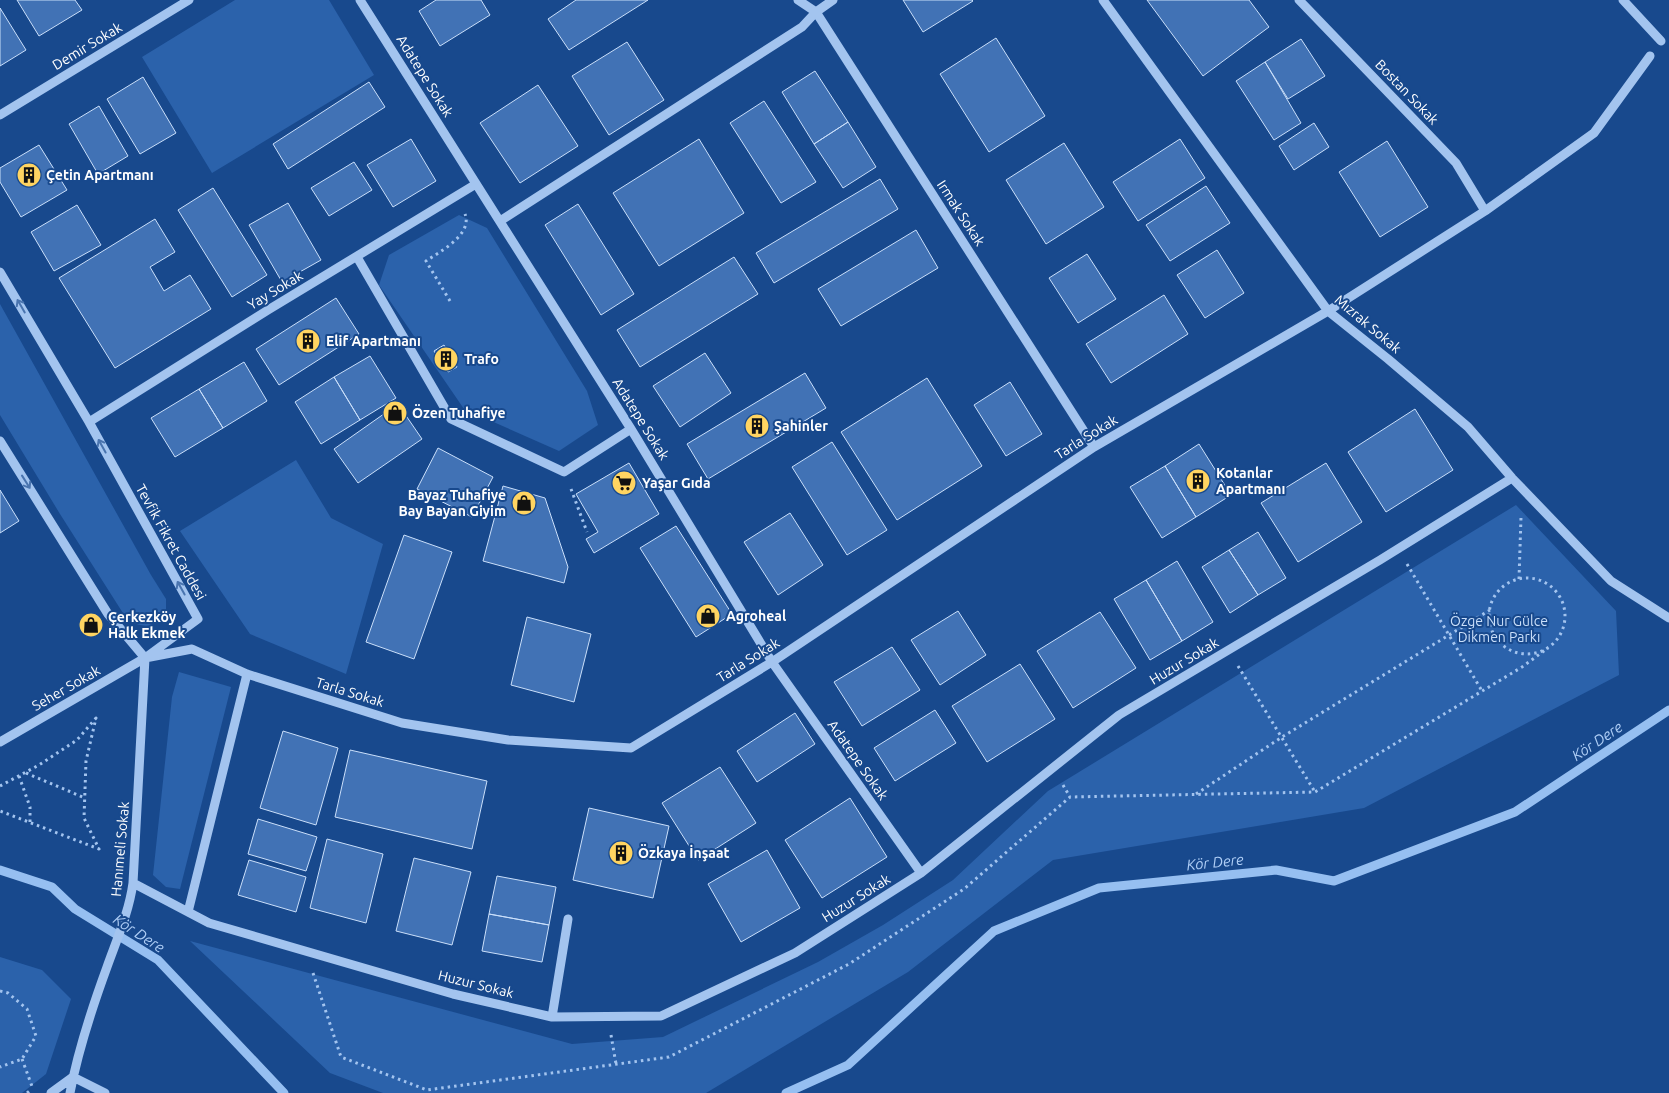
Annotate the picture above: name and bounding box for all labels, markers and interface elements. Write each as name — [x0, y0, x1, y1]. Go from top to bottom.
street label: Demir Sokak — [49, 19, 125, 73]
street label: Adatepe Sokak — [393, 32, 457, 120]
street label: Bostan Sokak — [1372, 56, 1442, 128]
building icon: Çetin Apartmanı — [16, 162, 42, 188]
place label: Çetin Apartmanı — [46, 167, 154, 184]
street label: Irmak Sokak — [934, 177, 988, 249]
street label: Yay Sokak — [244, 267, 306, 313]
street label: Mızrak Sokak — [1332, 292, 1404, 356]
one-way arrow — [15, 299, 25, 313]
building icon: Elif Apartmanı — [295, 328, 321, 354]
place label: Elif Apartmanı — [326, 333, 421, 349]
building icon: Trafo — [433, 346, 459, 372]
place label: Trafo — [464, 351, 499, 367]
street label: Adatepe Sokak — [609, 375, 673, 463]
shop icon: Özen Tuhafiye — [382, 400, 408, 426]
place label: Özen Tuhafiye — [412, 404, 506, 421]
street label: Tarla Sokak — [1052, 411, 1120, 463]
building icon: Şahinler — [744, 413, 770, 439]
place label: Şahinler — [774, 418, 828, 435]
one-way arrow — [97, 439, 107, 454]
place label: Kotanlar Apartmanı — [1216, 465, 1285, 497]
building icon: Kotanlar Apartmanı — [1185, 468, 1211, 494]
supermarket icon: Yaşar Gıda — [611, 470, 637, 496]
one-way arrow — [20, 475, 31, 489]
place label: Yaşar Gıda — [642, 475, 711, 492]
street label: Tevfik Fikret Caddesi — [133, 481, 209, 603]
place label: Bayaz Tuhafiye Bay Bayan Giyim — [399, 487, 506, 519]
shop icon: Bayaz Tuhafiye Bay Bayan Giyim — [511, 490, 537, 516]
one-way arrow — [176, 581, 186, 596]
shop icon: Agroheal — [695, 603, 721, 629]
place label: Agroheal — [726, 608, 786, 624]
place label: Çerkezköy Halk Ekmek — [108, 609, 185, 641]
shop icon: Çerkezköy Halk Ekmek — [78, 612, 104, 638]
park label: Özge Nur Gülce Dikmen Parkı — [1450, 612, 1548, 645]
street label: Tarla Sokak — [714, 634, 782, 686]
street label: Huzur Sokak — [1147, 634, 1221, 688]
street label: Seher Sokak — [29, 662, 103, 714]
street label: Tarla Sokak — [314, 674, 386, 710]
street label: Adatepe Sokak — [825, 717, 891, 803]
water label: Kör Dere — [1568, 718, 1626, 764]
street label: Hanımeli Sokak — [108, 801, 132, 897]
building icon: Özkaya İnşaat — [608, 840, 634, 866]
place label: Özkaya İnşaat — [638, 844, 730, 862]
water label: Kör Dere — [1186, 850, 1245, 873]
street label: Huzur Sokak — [819, 871, 893, 925]
water label: Kör Dere — [110, 910, 168, 956]
street label: Huzur Sokak — [436, 967, 516, 1001]

